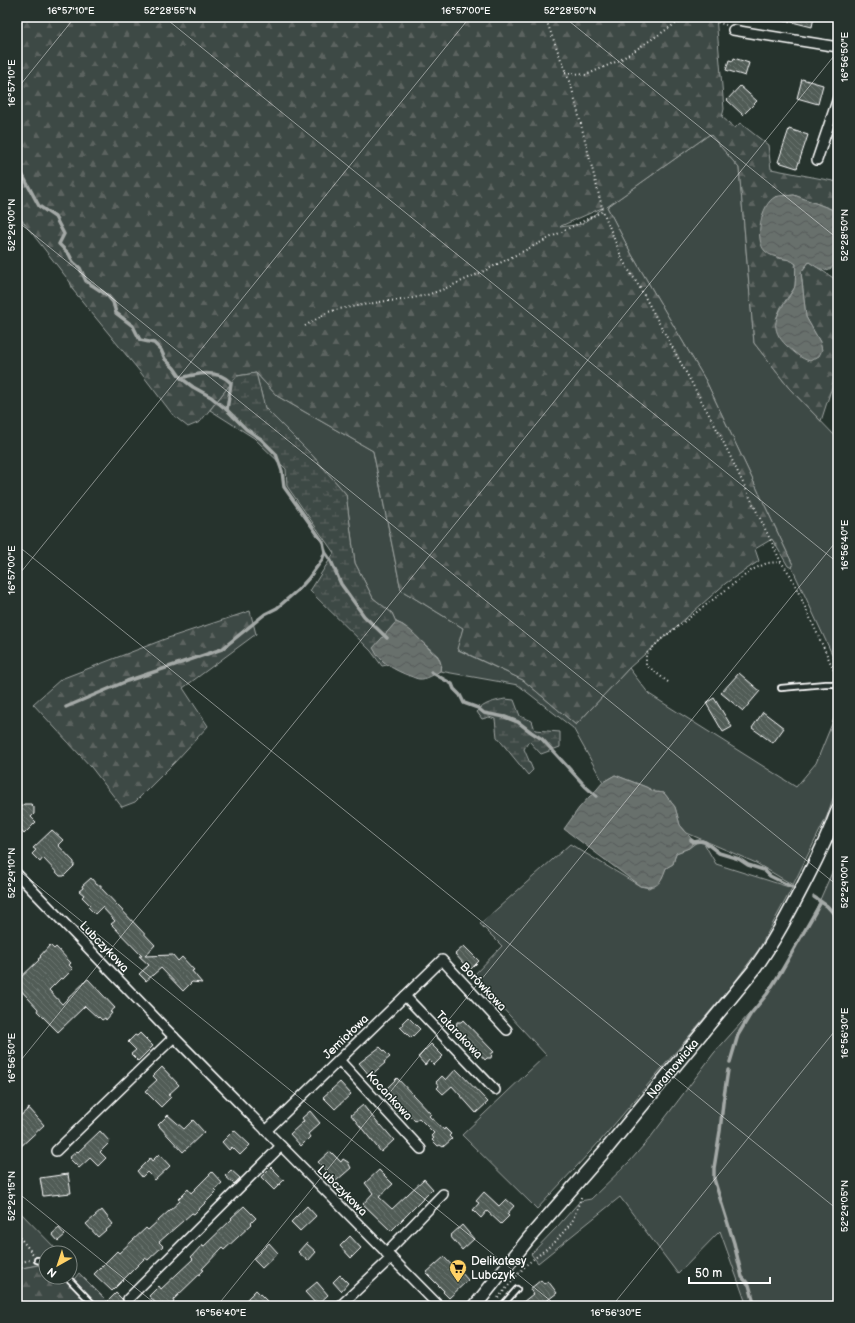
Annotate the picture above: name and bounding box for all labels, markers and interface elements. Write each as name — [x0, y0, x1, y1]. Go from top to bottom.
text: 16°57'10"E — [47, 5, 95, 17]
text: 52°28'55"N — [144, 5, 196, 17]
text: 16°57'00"E — [441, 5, 491, 17]
text: 52°28'50"N — [544, 5, 596, 17]
text: 16°56'50"E — [839, 31, 851, 82]
text: 16°57'10"E — [6, 59, 18, 107]
text: 52°29'00"N — [6, 199, 18, 251]
text: 52°28'50"N — [839, 209, 851, 261]
text: 16°56'40"E — [839, 519, 851, 570]
text: 16°57'00"E — [6, 545, 18, 595]
text: 52°29'10"N — [6, 848, 18, 898]
text: 52°29'00"N — [839, 856, 851, 908]
street label: Lubczykowa — [76, 918, 132, 976]
street label: Borówkowa — [457, 960, 509, 1015]
text: 16°56'30"E — [839, 1007, 851, 1058]
street label: Tatarakowa — [432, 1008, 486, 1062]
street label: Jemiołowa — [320, 1011, 372, 1063]
text: 16°56'50"E — [6, 1032, 18, 1083]
street label: Naramowicka — [644, 1036, 702, 1102]
street label: Kocankowa — [363, 1068, 416, 1124]
street label: Lubczykowa — [314, 1163, 370, 1219]
text: 52°29'15"N — [6, 1171, 18, 1221]
text: 52°29'05"N — [839, 1180, 851, 1232]
north arrow — [38, 1245, 78, 1285]
place label: Delikatesy Lubczyk — [471, 1254, 527, 1283]
supermarket icon: Delikatesy Lubczyk — [448, 1258, 468, 1283]
scale bar — [689, 1259, 770, 1285]
text: N — [45, 1265, 59, 1280]
text: 50 m — [695, 1266, 722, 1281]
text: 16°56'40"E — [196, 1307, 247, 1319]
text: 16°56'30"E — [591, 1307, 642, 1319]

